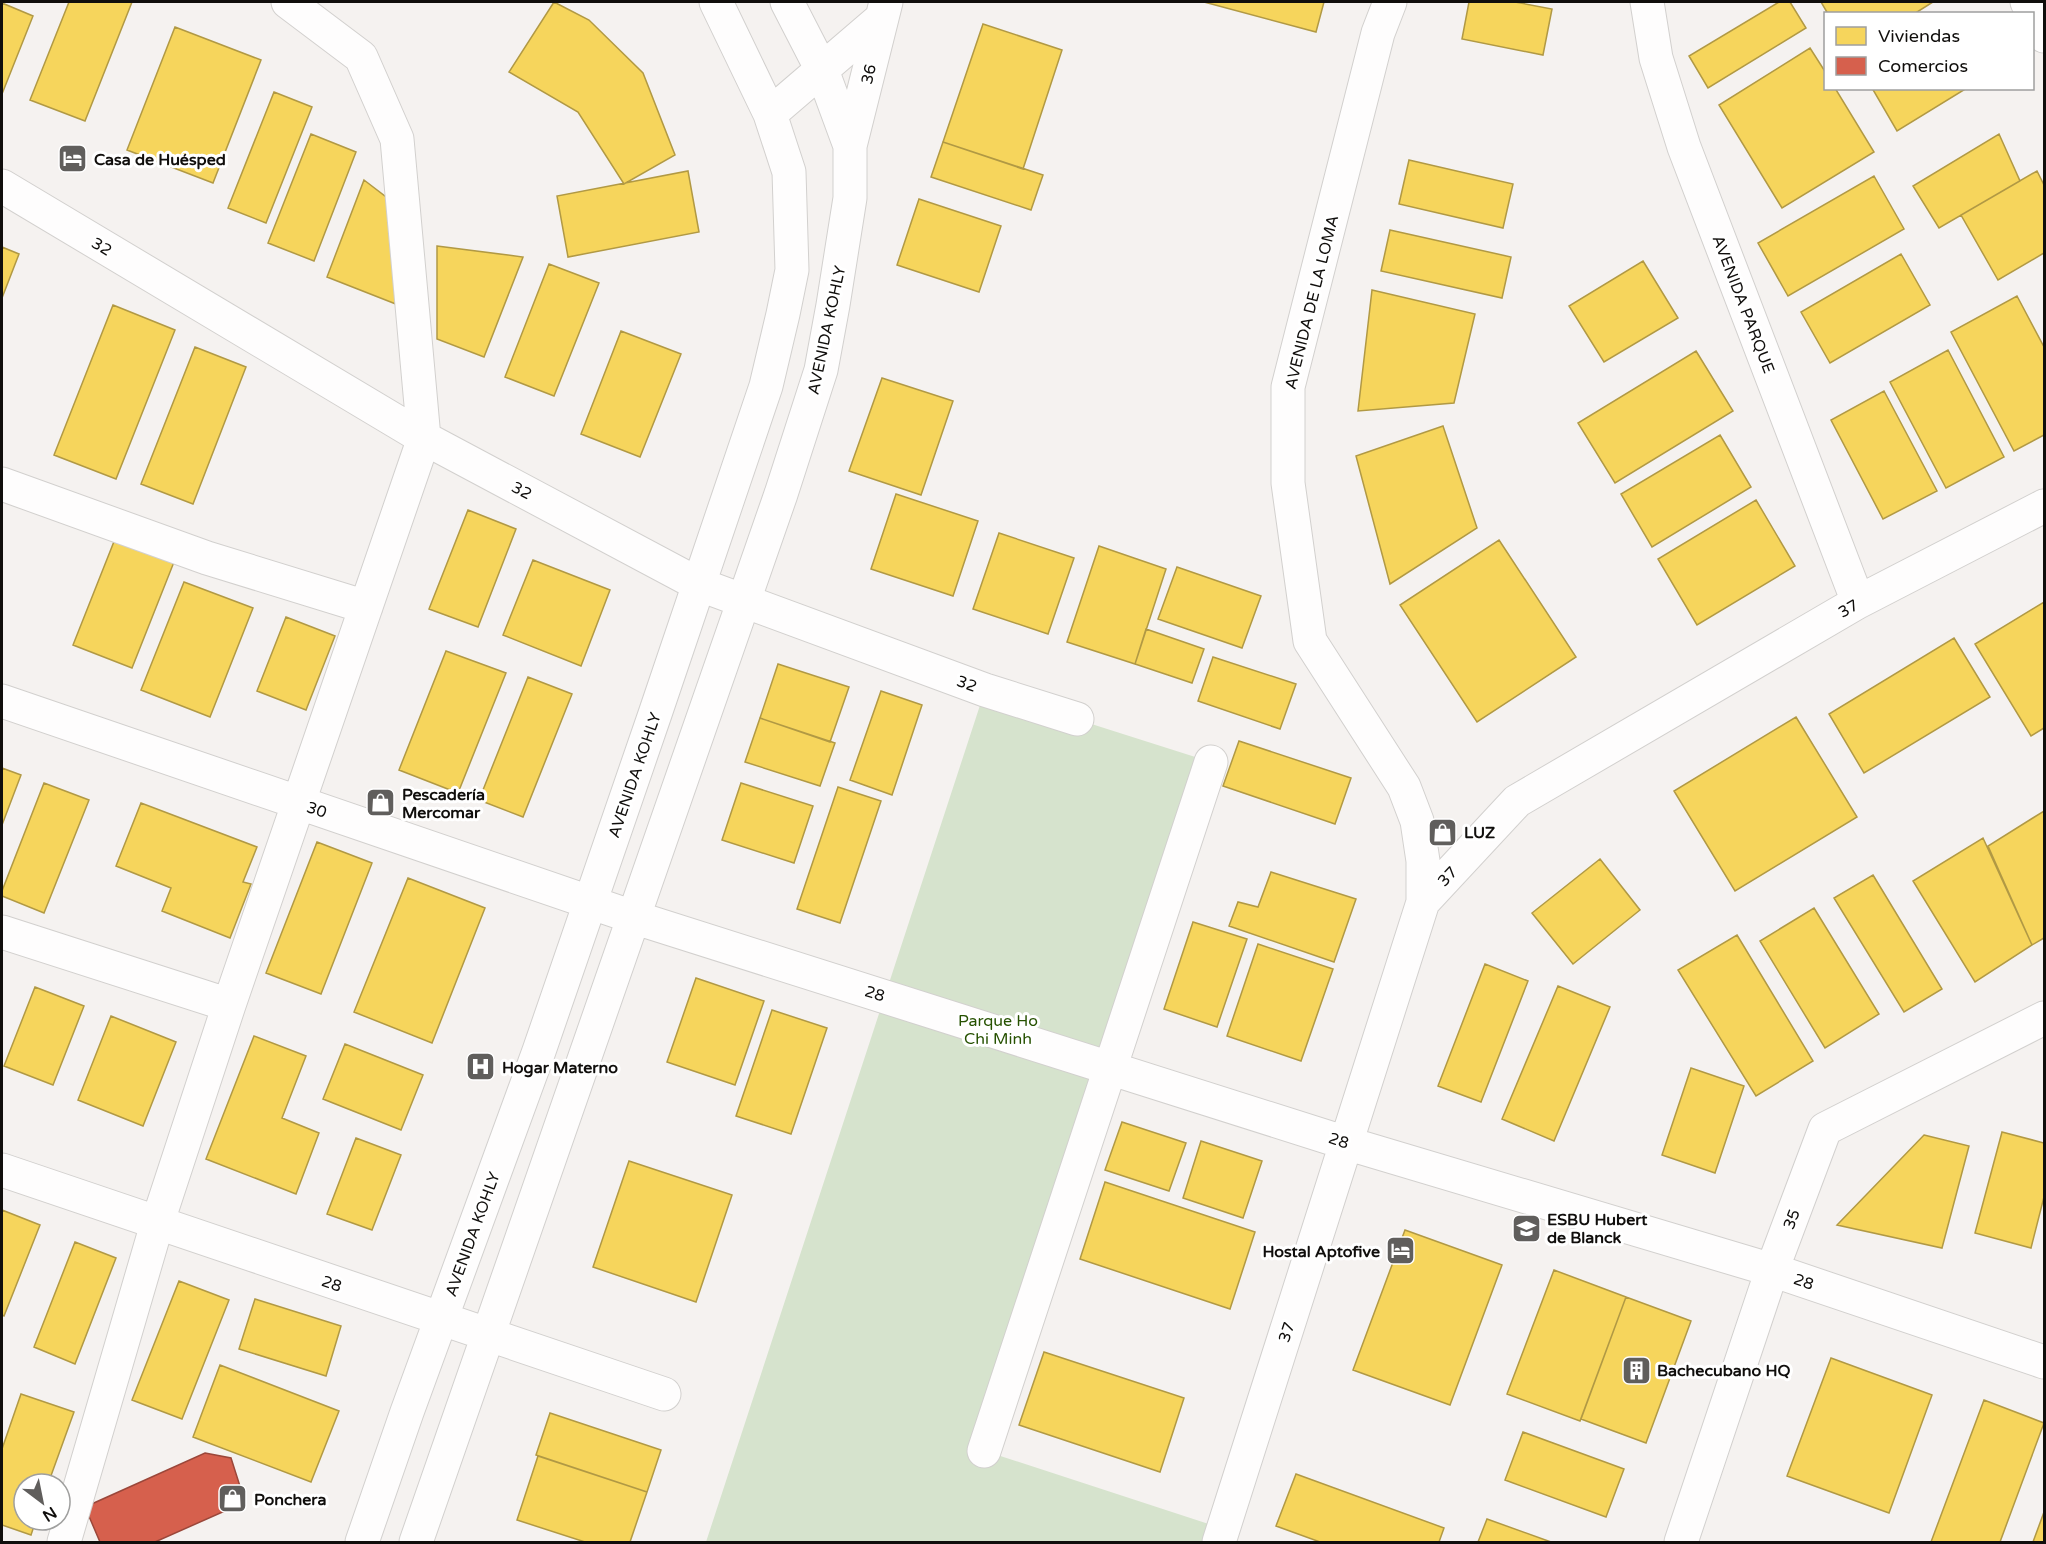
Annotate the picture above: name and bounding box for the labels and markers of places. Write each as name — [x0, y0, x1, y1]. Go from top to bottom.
hotel icon: Casa de Huésped — [57, 143, 89, 175]
place label: Casa de Huésped — [94, 150, 226, 170]
place label: Pescadería Mercomar — [402, 785, 485, 823]
shop icon: Pescadería Mercomar — [365, 787, 397, 819]
shop icon: LUZ — [1427, 816, 1459, 848]
place label: LUZ — [1464, 823, 1495, 843]
hospital icon: Hogar Materno — [465, 1051, 497, 1083]
place label: Hogar Materno — [502, 1058, 618, 1078]
place label: ESBU Hubert de Blanck — [1547, 1210, 1648, 1248]
school or university icon: ESBU Hubert de Blanck — [1510, 1212, 1542, 1244]
hotel icon: Hostal Aptofive — [1385, 1235, 1417, 1267]
place label: Hostal Aptofive — [1262, 1242, 1380, 1262]
building icon: Bachecubano HQ — [1620, 1354, 1652, 1386]
place label: Bachecubano HQ — [1657, 1361, 1790, 1381]
shop icon: Ponchera — [217, 1483, 249, 1515]
place label: Ponchera — [254, 1490, 326, 1510]

